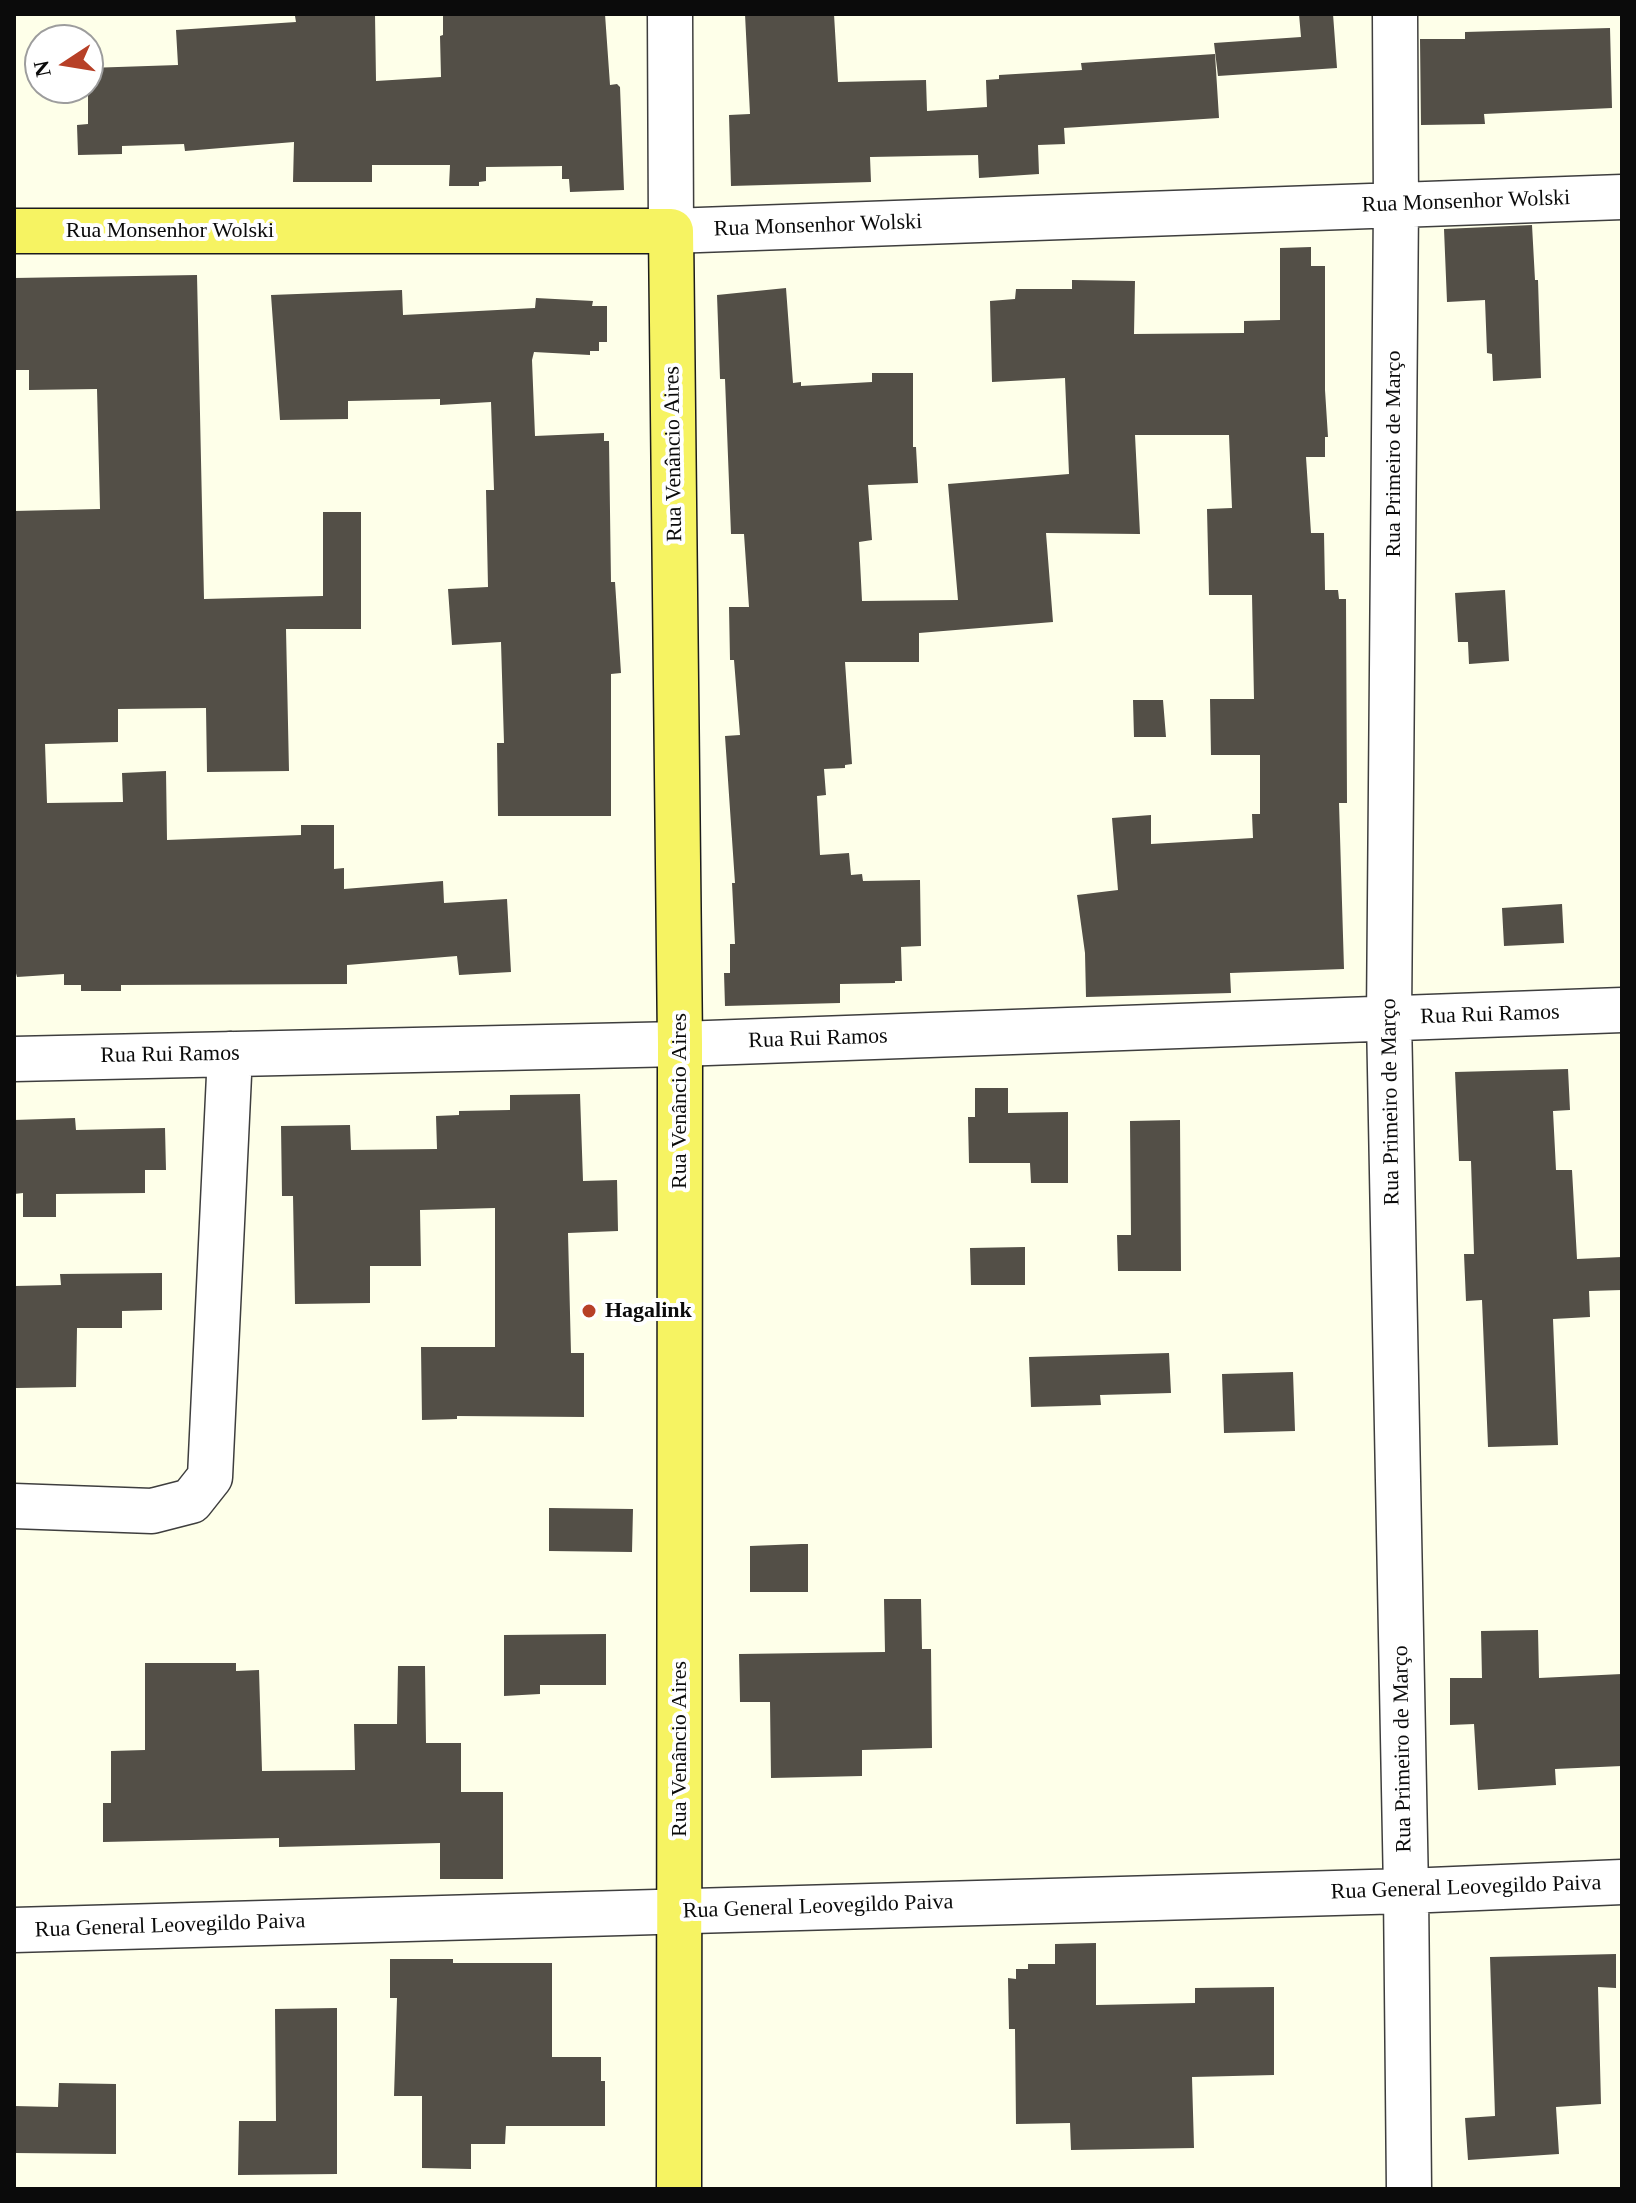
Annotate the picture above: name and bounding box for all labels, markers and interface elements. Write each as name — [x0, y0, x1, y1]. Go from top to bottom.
north arrow — [24, 24, 104, 104]
text: N — [28, 58, 56, 79]
street label: Rua Monsenhor Wolski — [1361, 185, 1571, 219]
street label: Rua Monsenhor Wolski — [713, 209, 923, 243]
street label: Rua Monsenhor Wolski — [66, 218, 274, 244]
street label: Rua Primeiro de Março — [1381, 350, 1407, 558]
street label: Rua Venâncio Aires — [659, 366, 689, 542]
street label: Rua Primeiro de Março — [1376, 998, 1406, 1206]
street label: Rua Rui Ramos — [1420, 999, 1560, 1031]
street label: Rua Venâncio Aires — [667, 1013, 693, 1189]
street label: Rua Rui Ramos — [748, 1023, 888, 1055]
street label: Rua Rui Ramos — [100, 1041, 240, 1069]
place label: Hagalink — [605, 1298, 692, 1324]
marker: Hagalink — [580, 1302, 598, 1320]
street label: Rua Primeiro de Março — [1388, 1645, 1418, 1853]
street label: Rua Venâncio Aires — [667, 1661, 693, 1837]
street label: Rua General Leovegildo Paiva — [1330, 1870, 1602, 1906]
street label: Rua General Leovegildo Paiva — [682, 1889, 954, 1925]
street label: Rua General Leovegildo Paiva — [34, 1908, 306, 1944]

